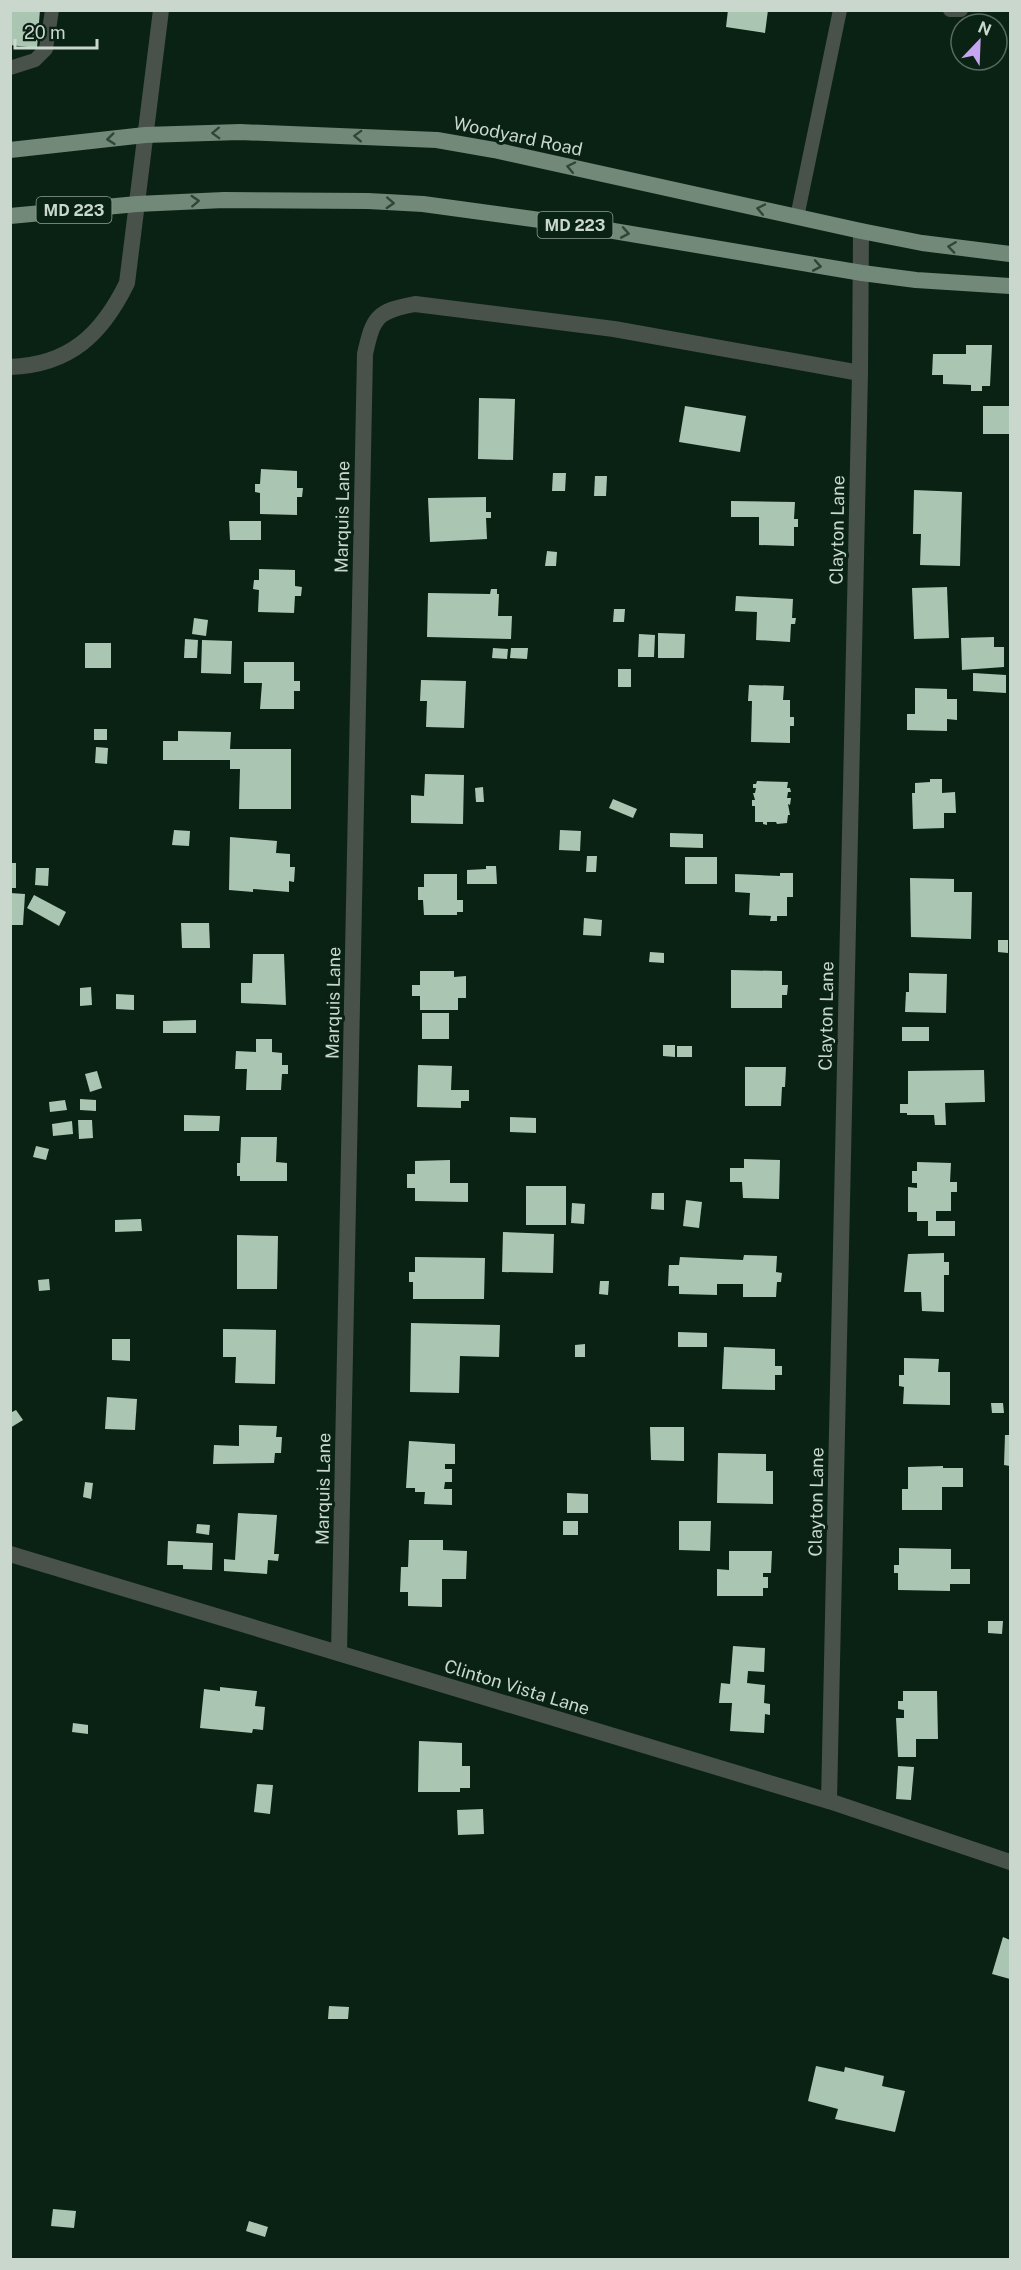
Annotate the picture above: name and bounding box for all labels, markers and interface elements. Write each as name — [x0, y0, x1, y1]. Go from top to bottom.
scale bar — [15, 12, 98, 50]
north arrow — [949, 12, 1009, 72]
text: N — [975, 17, 994, 40]
text: 20 m — [24, 22, 66, 43]
street label: Woodyard Road — [452, 112, 584, 160]
one-way arrow — [211, 127, 220, 139]
one-way arrow — [353, 130, 362, 143]
one-way arrow — [107, 132, 116, 144]
one-way arrow — [566, 161, 576, 174]
one-way arrow — [191, 195, 200, 208]
one-way arrow — [385, 196, 394, 209]
road number: MD 223 — [36, 197, 112, 223]
one-way arrow — [756, 203, 766, 216]
road number: MD 223 — [538, 212, 612, 238]
one-way arrow — [620, 227, 629, 239]
one-way arrow — [948, 242, 957, 254]
one-way arrow — [812, 259, 822, 272]
street label: Marquis Lane — [331, 461, 353, 573]
street label: Clayton Lane — [826, 475, 848, 585]
street label: Marquis Lane — [322, 947, 344, 1059]
street label: Clayton Lane — [815, 961, 837, 1071]
street label: Marquis Lane — [312, 1433, 334, 1545]
street label: Clayton Lane — [805, 1447, 827, 1557]
street label: Clinton Vista Lane — [442, 1655, 592, 1719]

